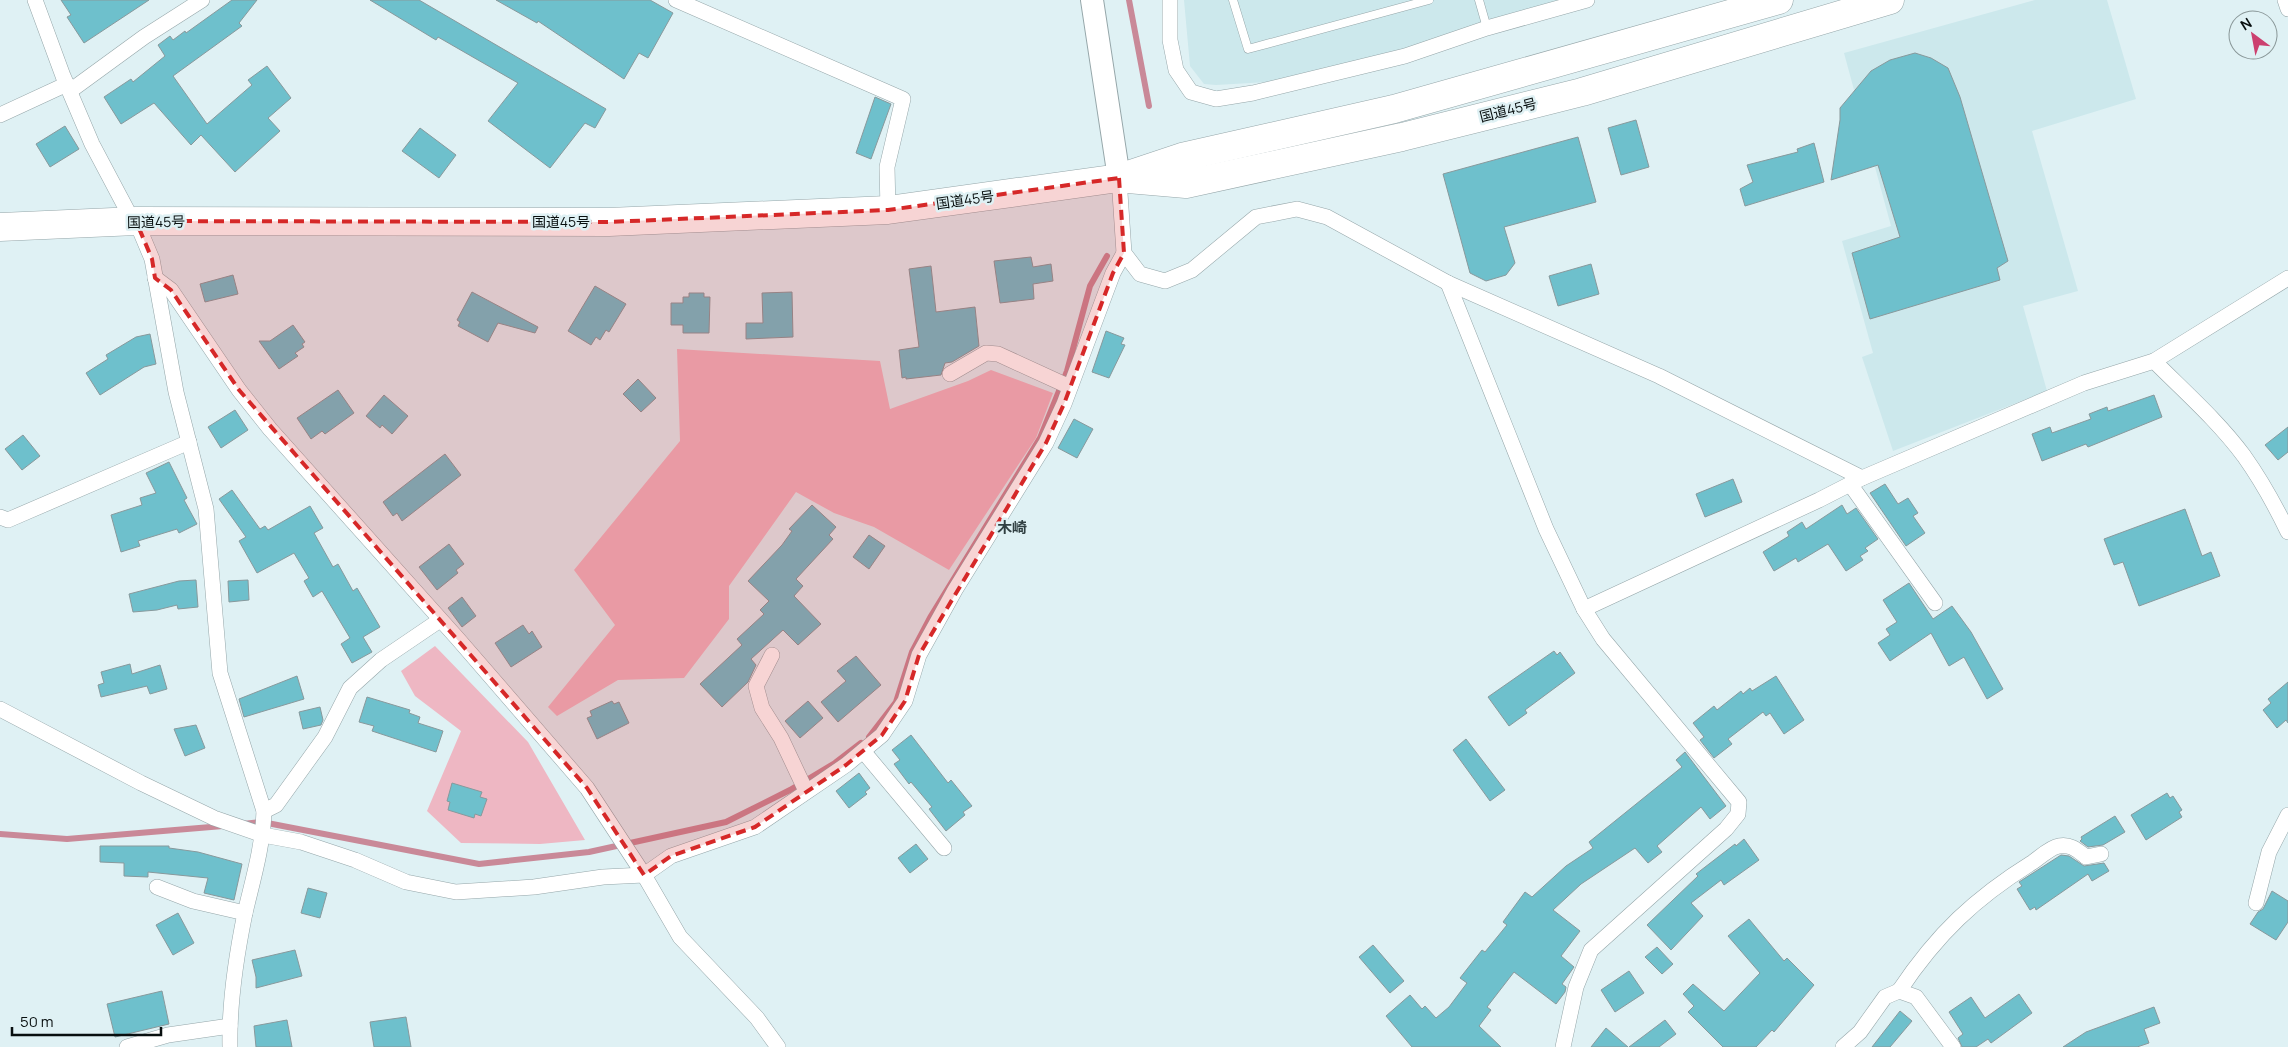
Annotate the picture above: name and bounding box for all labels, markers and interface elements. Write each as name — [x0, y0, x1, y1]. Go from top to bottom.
north arrow — [2228, 10, 2278, 60]
text: N — [2237, 13, 2255, 34]
street label: 国道45号 — [1477, 93, 1538, 126]
street label: 国道45号 — [935, 186, 995, 213]
street label: 国道45号 — [127, 211, 185, 232]
street label: 国道45号 — [532, 212, 590, 231]
district label: 木崎 — [997, 517, 1027, 538]
scale bar — [12, 1004, 161, 1036]
text: 50 m — [20, 1011, 54, 1032]

